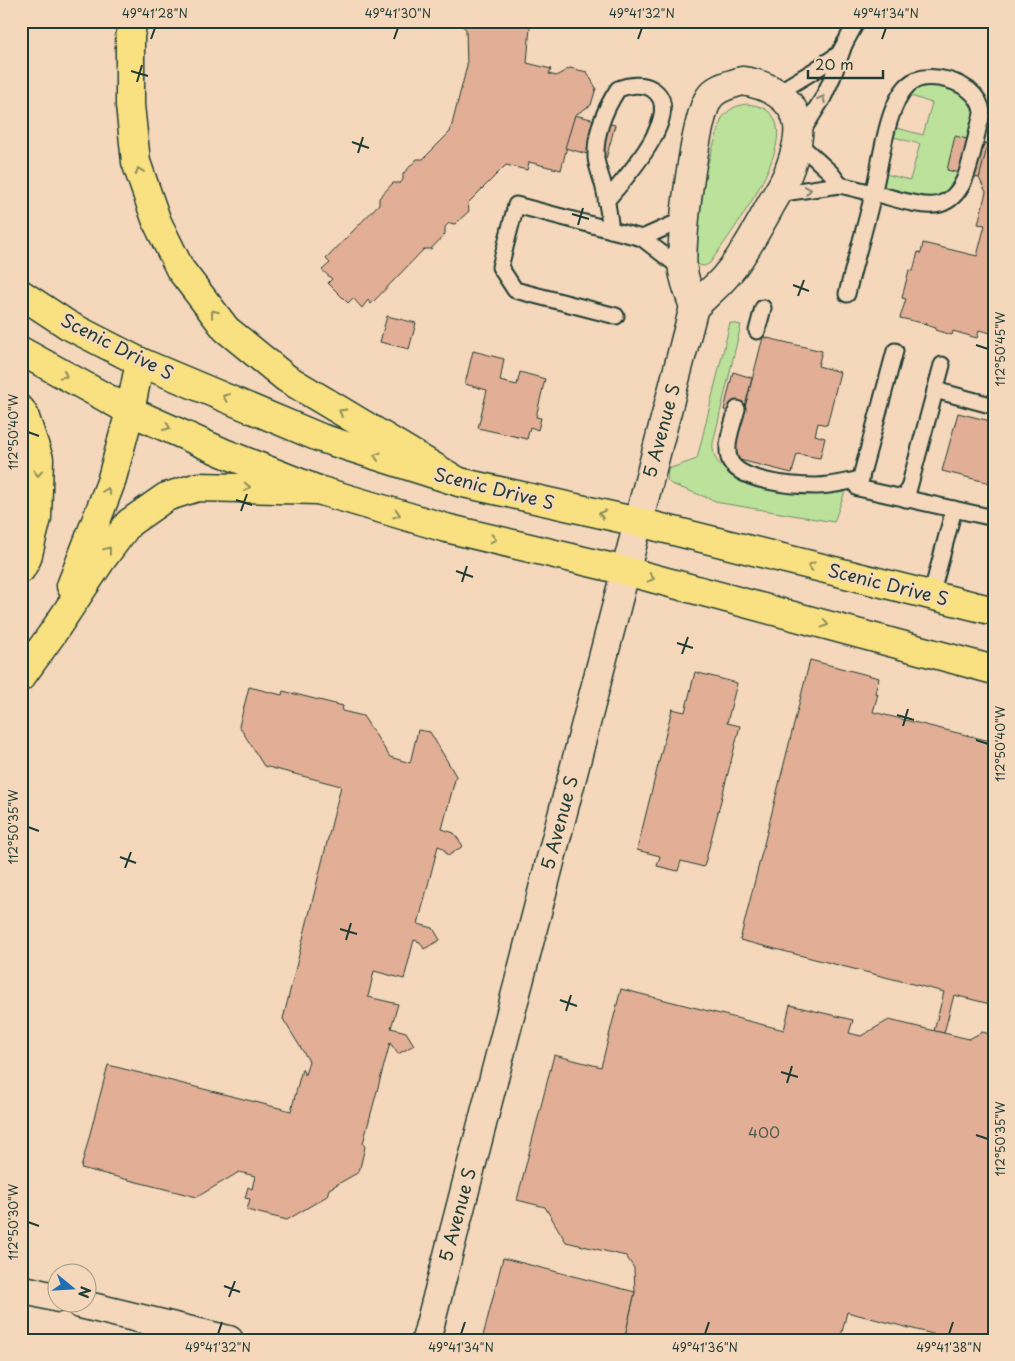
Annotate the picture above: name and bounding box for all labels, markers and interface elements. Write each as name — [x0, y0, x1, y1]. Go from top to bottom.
text: 49°41'28"N — [122, 4, 188, 22]
text: 49°41'30"N — [365, 4, 431, 22]
text: 49°41'32"N — [609, 4, 675, 22]
text: 49°41'34"N — [853, 4, 919, 22]
scale bar — [808, 48, 882, 80]
text: 20 m — [815, 52, 854, 75]
one-way arrow — [816, 96, 826, 105]
one-way arrow — [135, 167, 145, 176]
one-way arrow — [804, 185, 812, 195]
street label: Scenic Drive S — [57, 306, 179, 386]
one-way arrow — [211, 310, 220, 319]
text: 112°50'45"W — [991, 311, 1009, 386]
one-way arrow — [58, 369, 67, 379]
street label: 5 Avenue S — [635, 381, 686, 481]
text: 112°50'40"W — [4, 393, 22, 470]
one-way arrow — [222, 393, 231, 403]
one-way arrow — [339, 408, 348, 418]
one-way arrow — [162, 421, 171, 432]
one-way arrow — [373, 451, 382, 461]
street label: Scenic Drive S — [431, 460, 557, 516]
one-way arrow — [33, 469, 44, 477]
one-way arrow — [244, 482, 252, 492]
one-way arrow — [101, 487, 112, 496]
one-way arrow — [392, 508, 401, 518]
one-way arrow — [597, 509, 606, 520]
one-way arrow — [489, 533, 498, 544]
one-way arrow — [103, 547, 111, 556]
street label: Scenic Drive S — [825, 556, 951, 612]
one-way arrow — [806, 561, 815, 572]
one-way arrow — [647, 572, 655, 582]
one-way arrow — [821, 619, 829, 629]
text: 112°50'40"W — [991, 705, 1009, 782]
street label: 5 Avenue S — [533, 773, 584, 873]
text: 112°50'35"W — [4, 789, 22, 865]
text: 112°50'35"W — [991, 1101, 1009, 1177]
house number: 400 — [748, 1120, 780, 1143]
street label: 5 Avenue S — [431, 1165, 482, 1265]
text: 112°50'30"W — [4, 1183, 22, 1260]
north arrow — [48, 1264, 98, 1314]
text: N — [73, 1284, 97, 1301]
text: 49°41'32"N — [185, 1338, 251, 1356]
text: 49°41'34"N — [428, 1338, 494, 1356]
text: 49°41'36"N — [672, 1338, 738, 1356]
text: 49°41'38"N — [916, 1338, 982, 1356]

